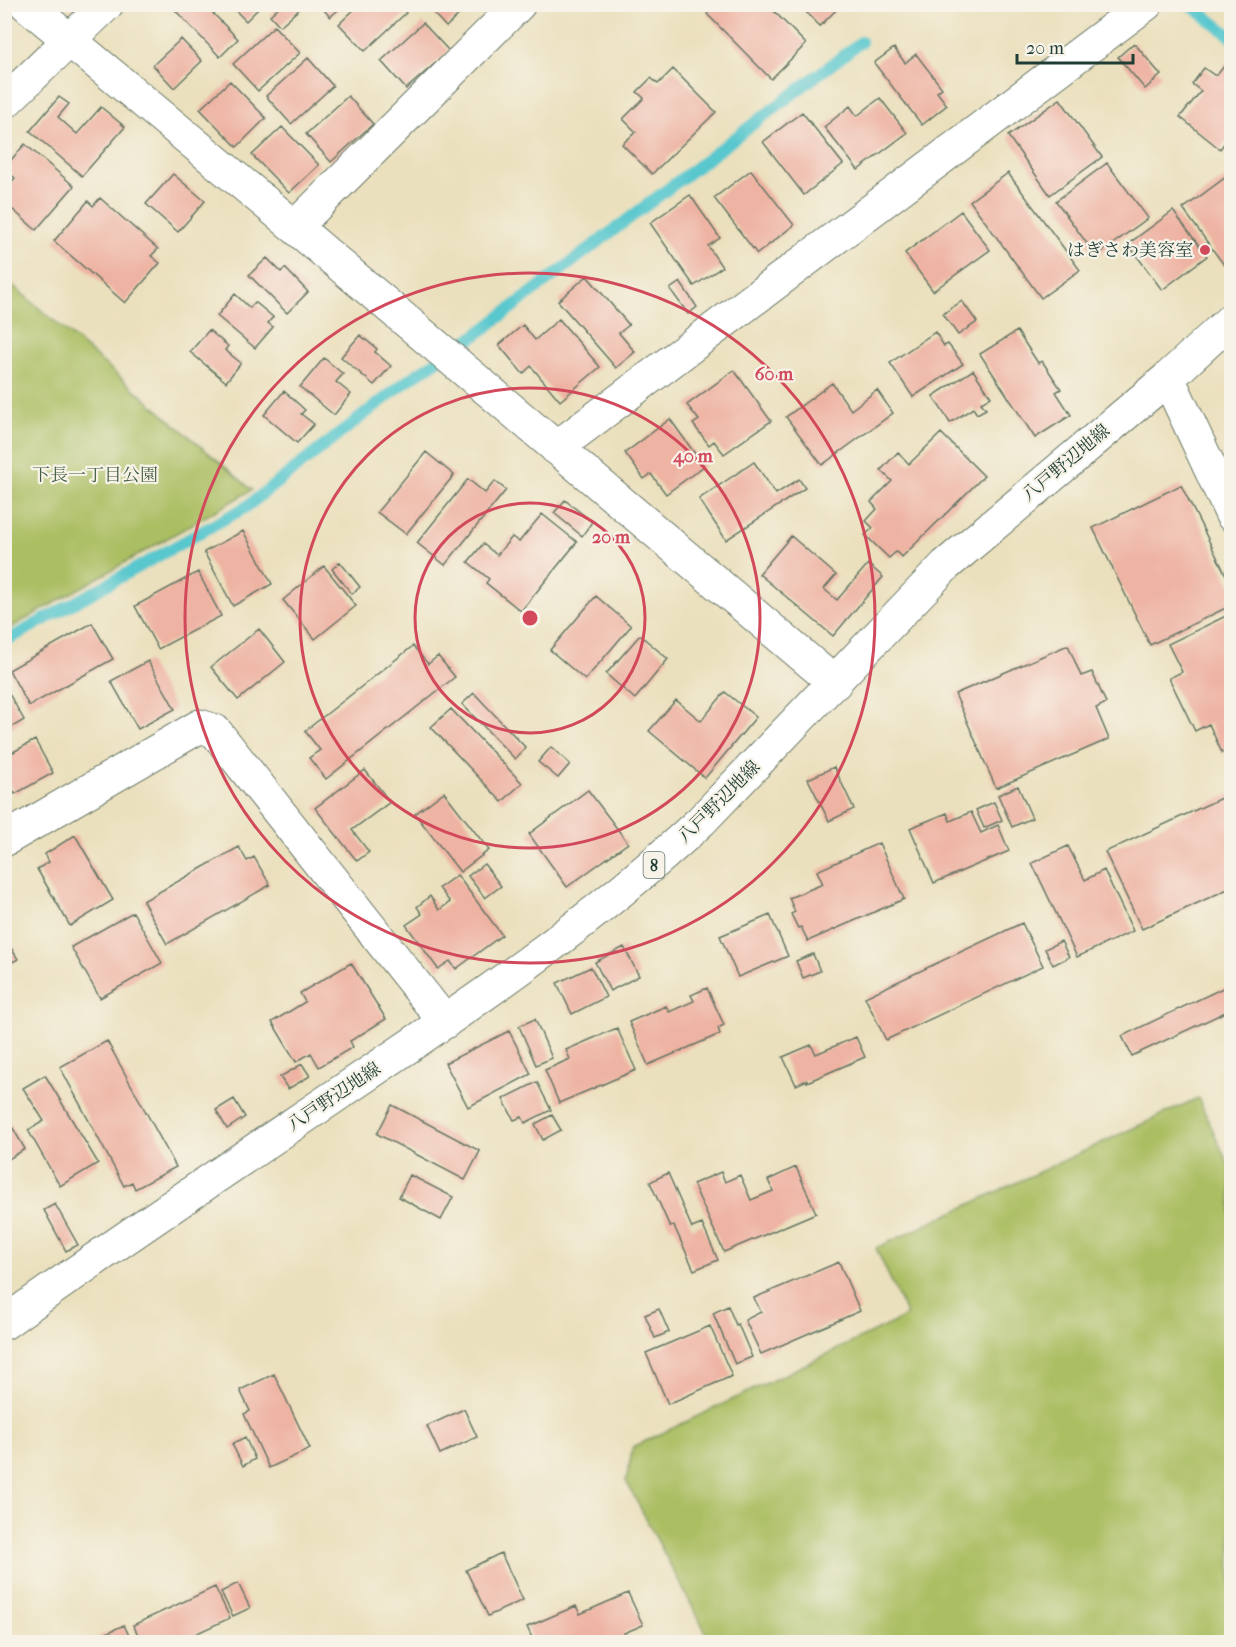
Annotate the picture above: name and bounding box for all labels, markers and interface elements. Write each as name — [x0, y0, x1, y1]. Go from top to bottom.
scale bar — [1017, 27, 1132, 65]
text: 20 m — [1026, 38, 1064, 59]
place label: はぎさわ美容室 — [1067, 240, 1193, 261]
marker: はぎさわ美容室 — [1198, 243, 1212, 257]
text: 60 m — [755, 364, 794, 385]
street label: 八戸野辺地線 — [1018, 420, 1114, 506]
text: 40 m — [672, 446, 714, 467]
park label: 下長一丁目公園 — [32, 465, 158, 486]
text: 20 m — [592, 527, 631, 548]
centre of rings — [520, 608, 540, 628]
street label: 八戸野辺地線 — [673, 756, 765, 848]
road number: 8 — [644, 852, 664, 878]
street label: 八戸野辺地線 — [283, 1058, 385, 1136]

